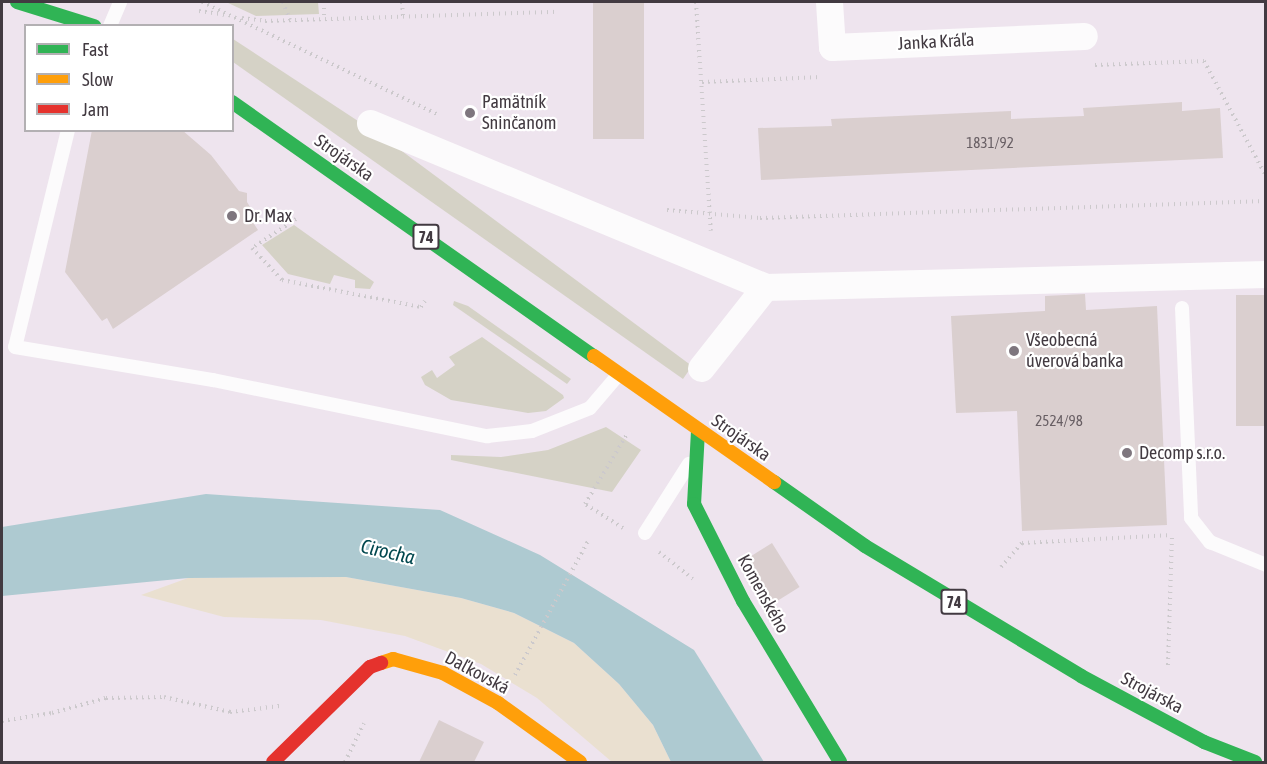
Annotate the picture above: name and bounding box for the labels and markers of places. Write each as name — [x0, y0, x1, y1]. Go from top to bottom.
place label: Pamätník Sninčanom — [482, 92, 556, 134]
marker: Pamätník Sninčanom — [463, 106, 477, 120]
place label: Dr. Max — [244, 205, 292, 227]
marker: Dr. Max — [225, 209, 239, 223]
place label: Všeobecná úverová banka — [1026, 330, 1124, 372]
marker: Všeobecná úverová banka — [1007, 344, 1021, 358]
place label: Decomp s.r.o. — [1139, 442, 1225, 464]
marker: Decomp s.r.o. — [1120, 446, 1134, 460]

